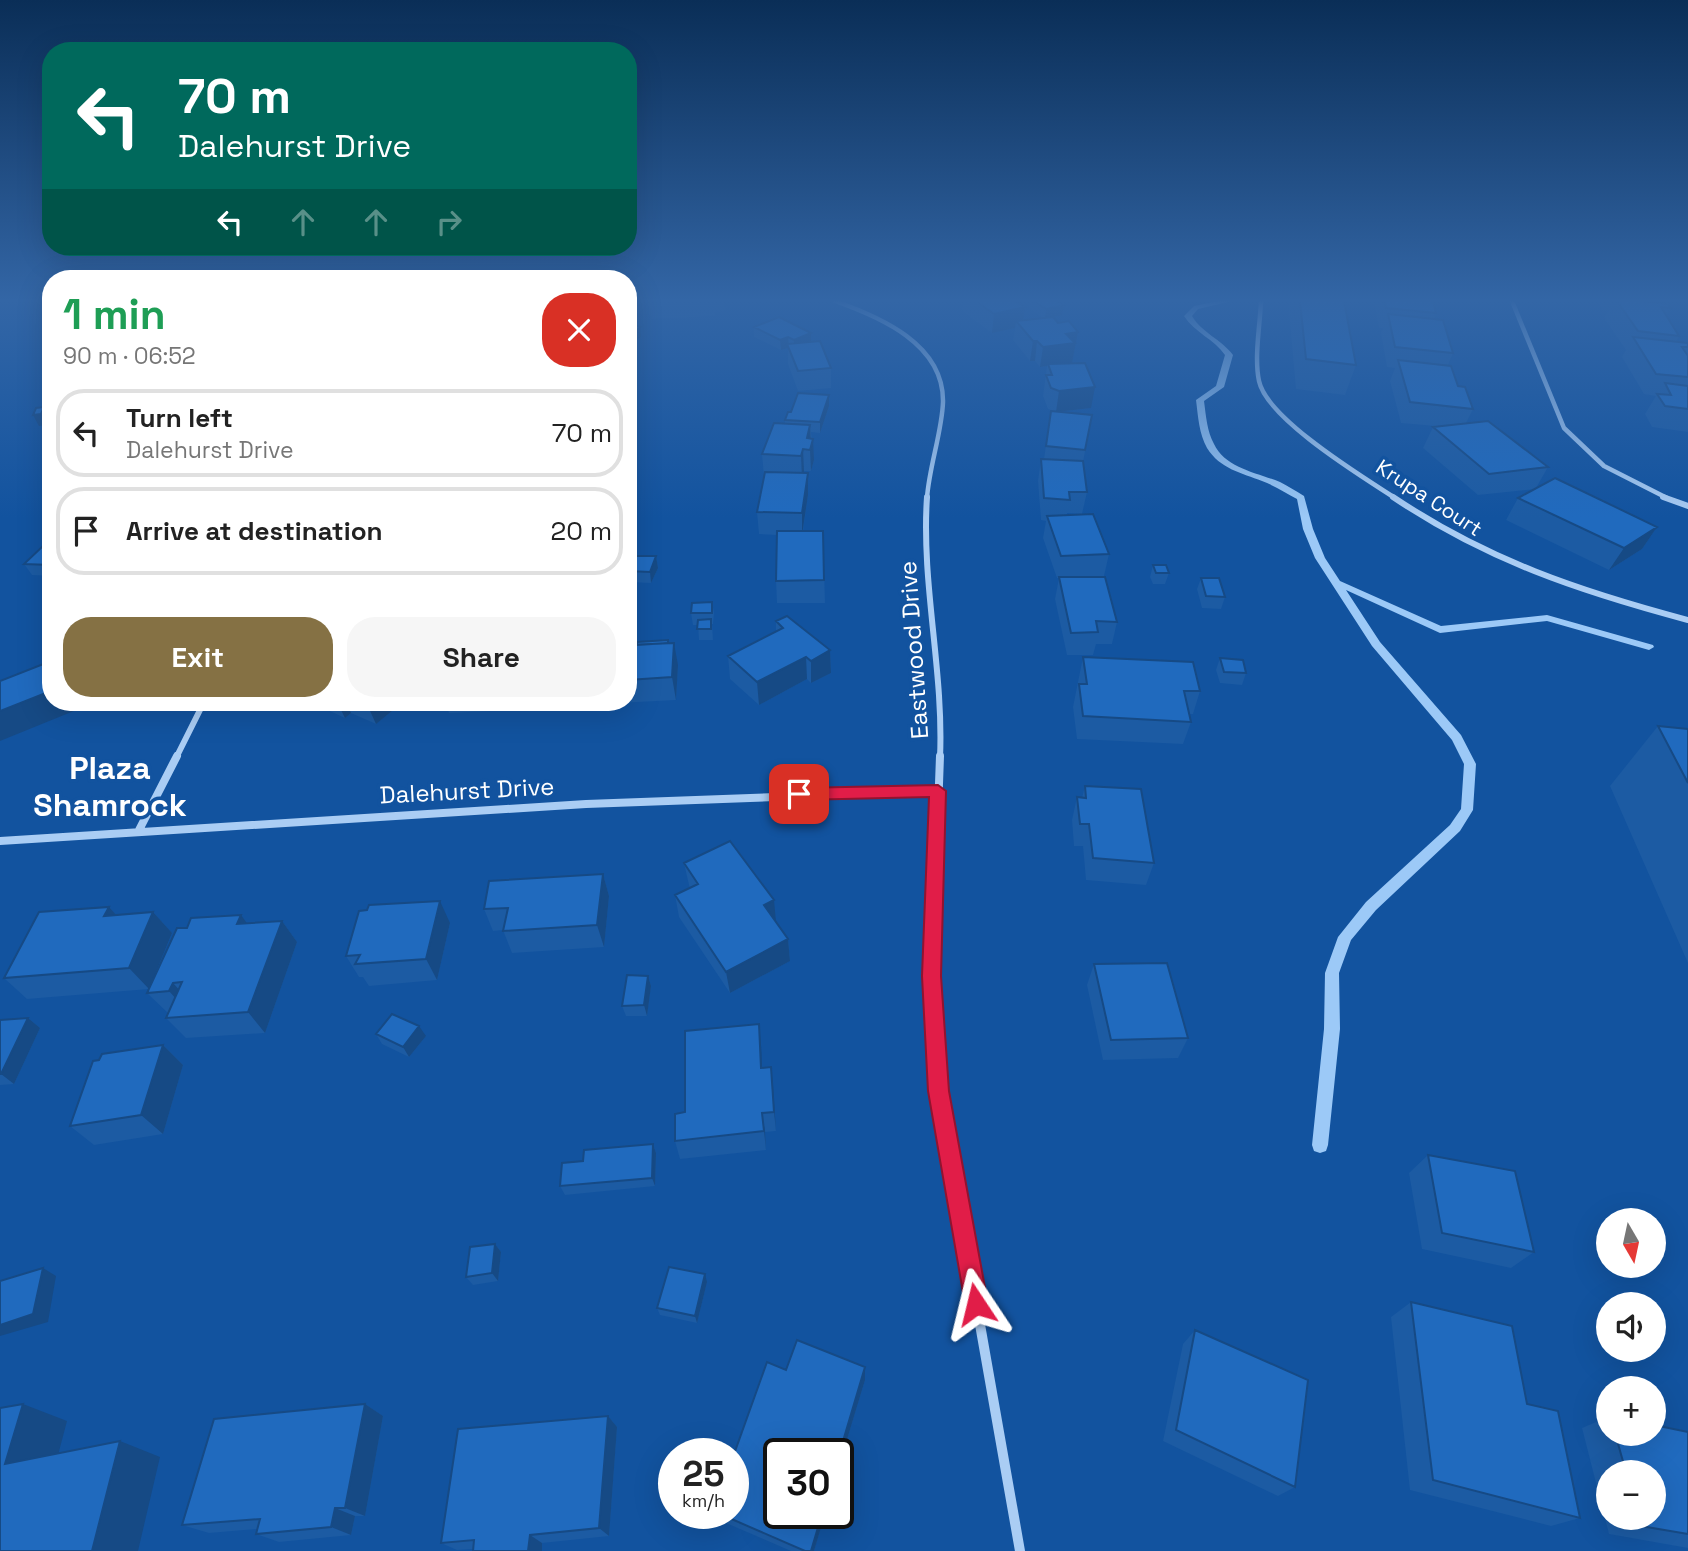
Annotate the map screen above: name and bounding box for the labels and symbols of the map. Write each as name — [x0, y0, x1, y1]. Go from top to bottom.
street label: Krupa Court — [1371, 453, 1488, 542]
street label: Eastwood Drive — [892, 560, 935, 740]
district label: Plaza Shamrock — [33, 748, 187, 825]
pin — [769, 764, 829, 824]
street label: Dalehurst Drive — [379, 770, 555, 811]
north arrow — [1596, 1208, 1666, 1278]
position arrow — [939, 1267, 1013, 1341]
speed limit sign: 30 — [763, 1438, 854, 1529]

